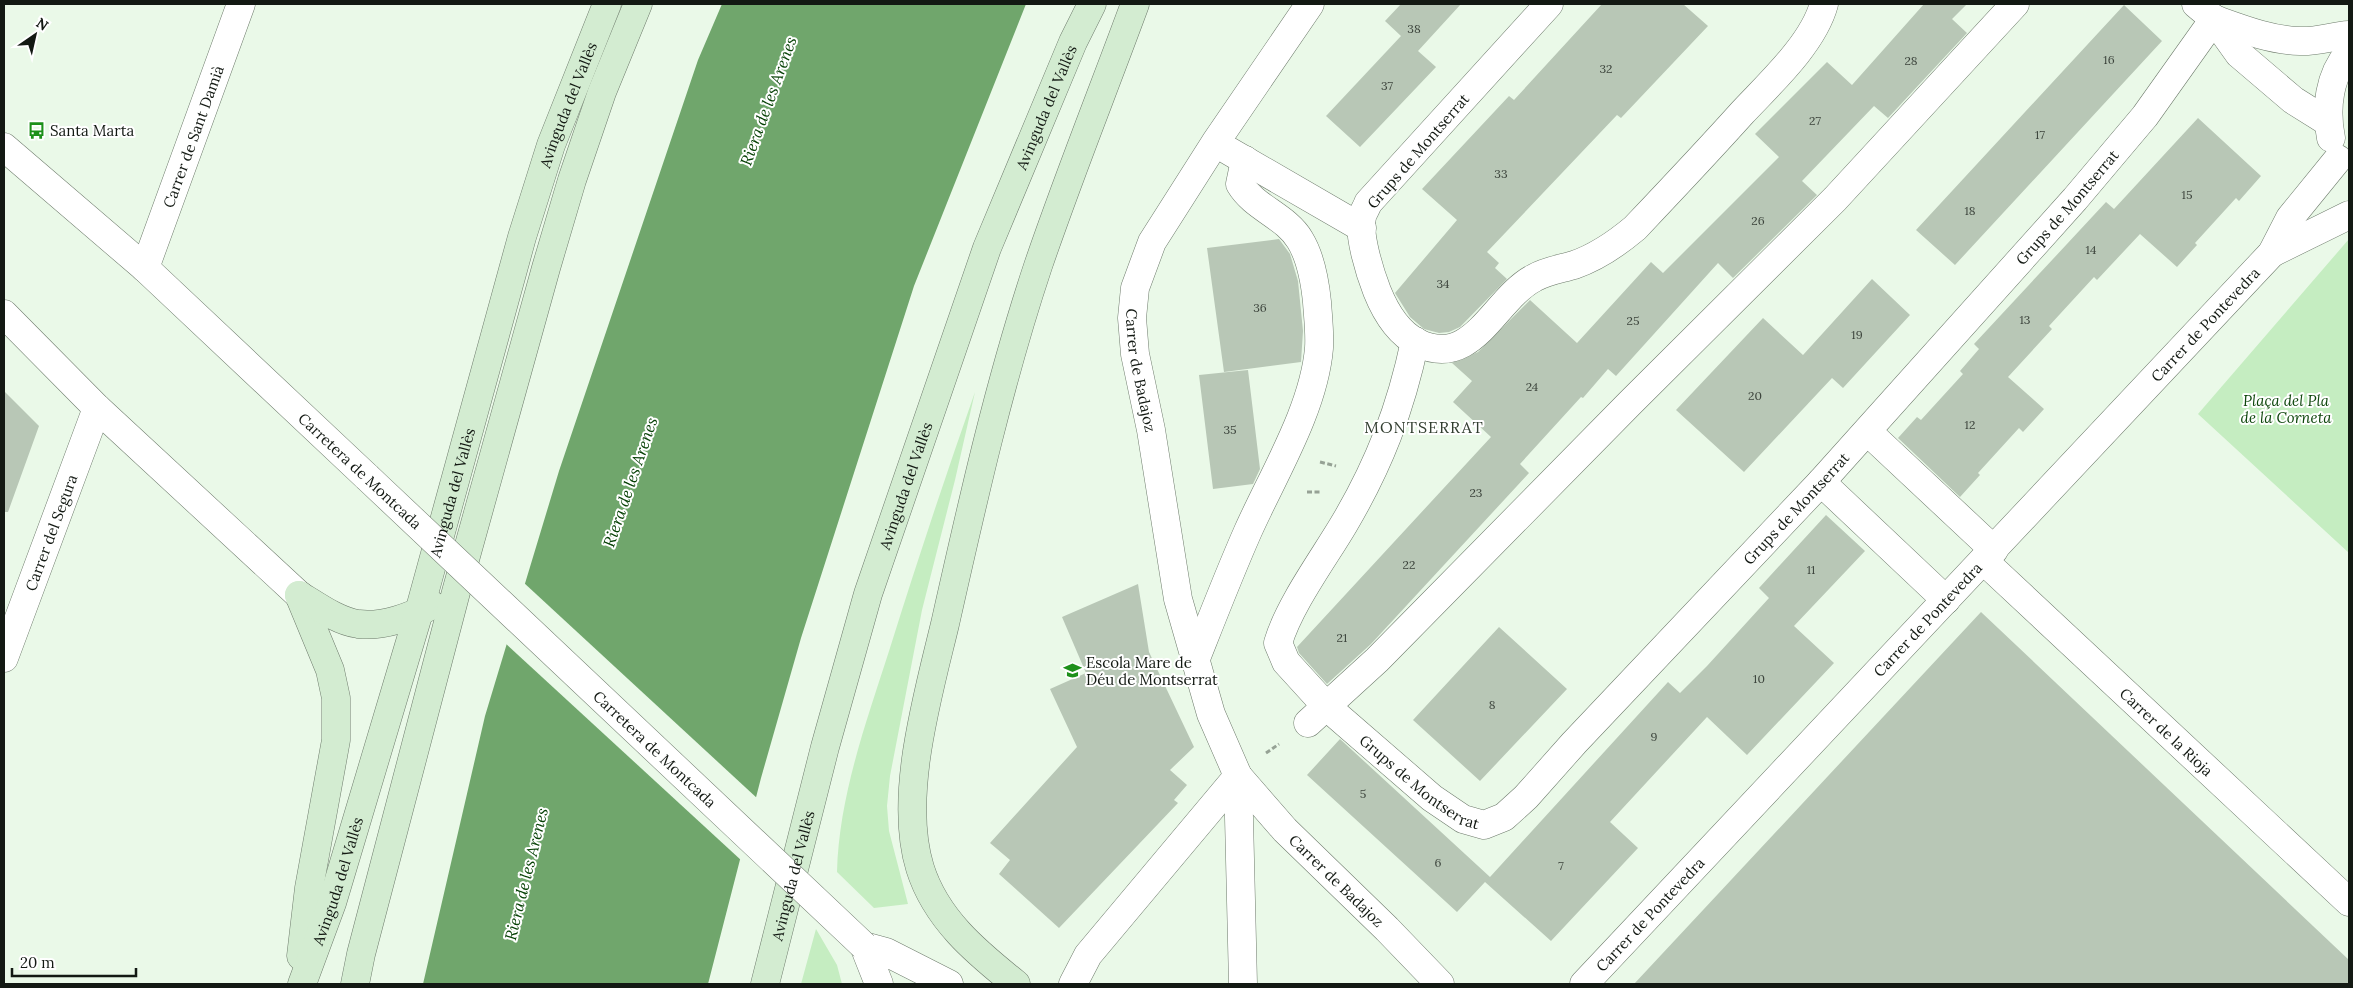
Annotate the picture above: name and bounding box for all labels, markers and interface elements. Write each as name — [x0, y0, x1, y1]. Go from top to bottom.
north arrow — [10, 10, 60, 60]
text: N — [33, 14, 52, 35]
house number: 38 — [1407, 21, 1421, 36]
water label: Riera de les Arenes — [735, 34, 801, 168]
street label: Avinguda del Vallès — [535, 39, 601, 171]
street label: Avinguda del Vallès — [1011, 42, 1080, 173]
house number: 16 — [2103, 52, 2115, 67]
house number: 28 — [1904, 53, 1918, 68]
house number: 32 — [1599, 61, 1613, 76]
street label: Carrer de Sant Damià — [158, 62, 228, 210]
house number: 37 — [1381, 78, 1393, 93]
street label: Grups de Montserrat — [1363, 89, 1473, 212]
house number: 27 — [1809, 113, 1821, 128]
bus stop icon: Santa Marta — [26, 120, 46, 140]
place label: Santa Marta — [50, 121, 135, 140]
house number: 17 — [2035, 127, 2045, 142]
street label: Grups de Montserrat — [2011, 146, 2122, 268]
house number: 33 — [1494, 166, 1508, 181]
house number: 15 — [2182, 187, 2192, 202]
house number: 18 — [1964, 203, 1976, 218]
house number: 26 — [1751, 213, 1765, 228]
house number: 14 — [2086, 242, 2097, 257]
street label: Carrer de Pontevedra — [2147, 263, 2263, 385]
house number: 34 — [1436, 276, 1450, 291]
house number: 36 — [1253, 300, 1267, 315]
street label: Carrer de Badajoz — [1122, 308, 1161, 434]
house number: 13 — [2019, 312, 2031, 327]
house number: 25 — [1627, 313, 1639, 328]
house number: 19 — [1851, 327, 1863, 342]
house number: 24 — [1526, 379, 1539, 394]
house number: 20 — [1748, 388, 1762, 403]
park label: Plaça del Pla de la Corneta — [2241, 391, 2332, 427]
street label: Carretera de Montcada — [294, 409, 426, 533]
water label: Riera de les Arenes — [598, 414, 662, 549]
district label: MONTSERRAT — [1364, 417, 1484, 437]
house number: 12 — [1965, 417, 1975, 432]
street label: Avinguda del Vallès — [874, 419, 936, 553]
house number: 35 — [1223, 422, 1237, 437]
street label: Avinguda del Vallès — [425, 426, 479, 560]
street label: Grups de Montserrat — [1739, 448, 1853, 568]
street label: Carrer del Segura — [20, 471, 81, 593]
house number: 23 — [1470, 485, 1483, 500]
house number: 22 — [1403, 557, 1415, 572]
street label: Carrer de Pontevedra — [1869, 558, 1986, 680]
house number: 11 — [1807, 562, 1815, 577]
house number: 21 — [1337, 630, 1347, 645]
place label: Escola Mare de Déu de Montserrat — [1086, 653, 1218, 689]
school or university icon: Escola Mare de Déu de Montserrat — [1062, 661, 1082, 681]
house number: 10 — [1753, 671, 1765, 686]
street label: Carrer de la Rioja — [2116, 684, 2217, 780]
street label: Carretera de Montcada — [590, 686, 721, 811]
house number: 8 — [1489, 697, 1496, 712]
house number: 9 — [1651, 729, 1658, 744]
street label: Grups de Montserrat — [1356, 730, 1482, 833]
house number: 5 — [1360, 786, 1366, 801]
water label: Riera de les Arenes — [500, 806, 552, 942]
street label: Avinguda del Vallès — [767, 808, 818, 943]
street label: Avinguda del Vallès — [307, 815, 367, 949]
street label: Carrer de Badajoz — [1285, 830, 1388, 931]
street label: Carrer de Pontevedra — [1591, 853, 1708, 975]
house number: 6 — [1435, 855, 1442, 870]
house number: 7 — [1558, 858, 1564, 873]
scale bar — [12, 946, 136, 978]
text: 20 m — [20, 953, 55, 972]

